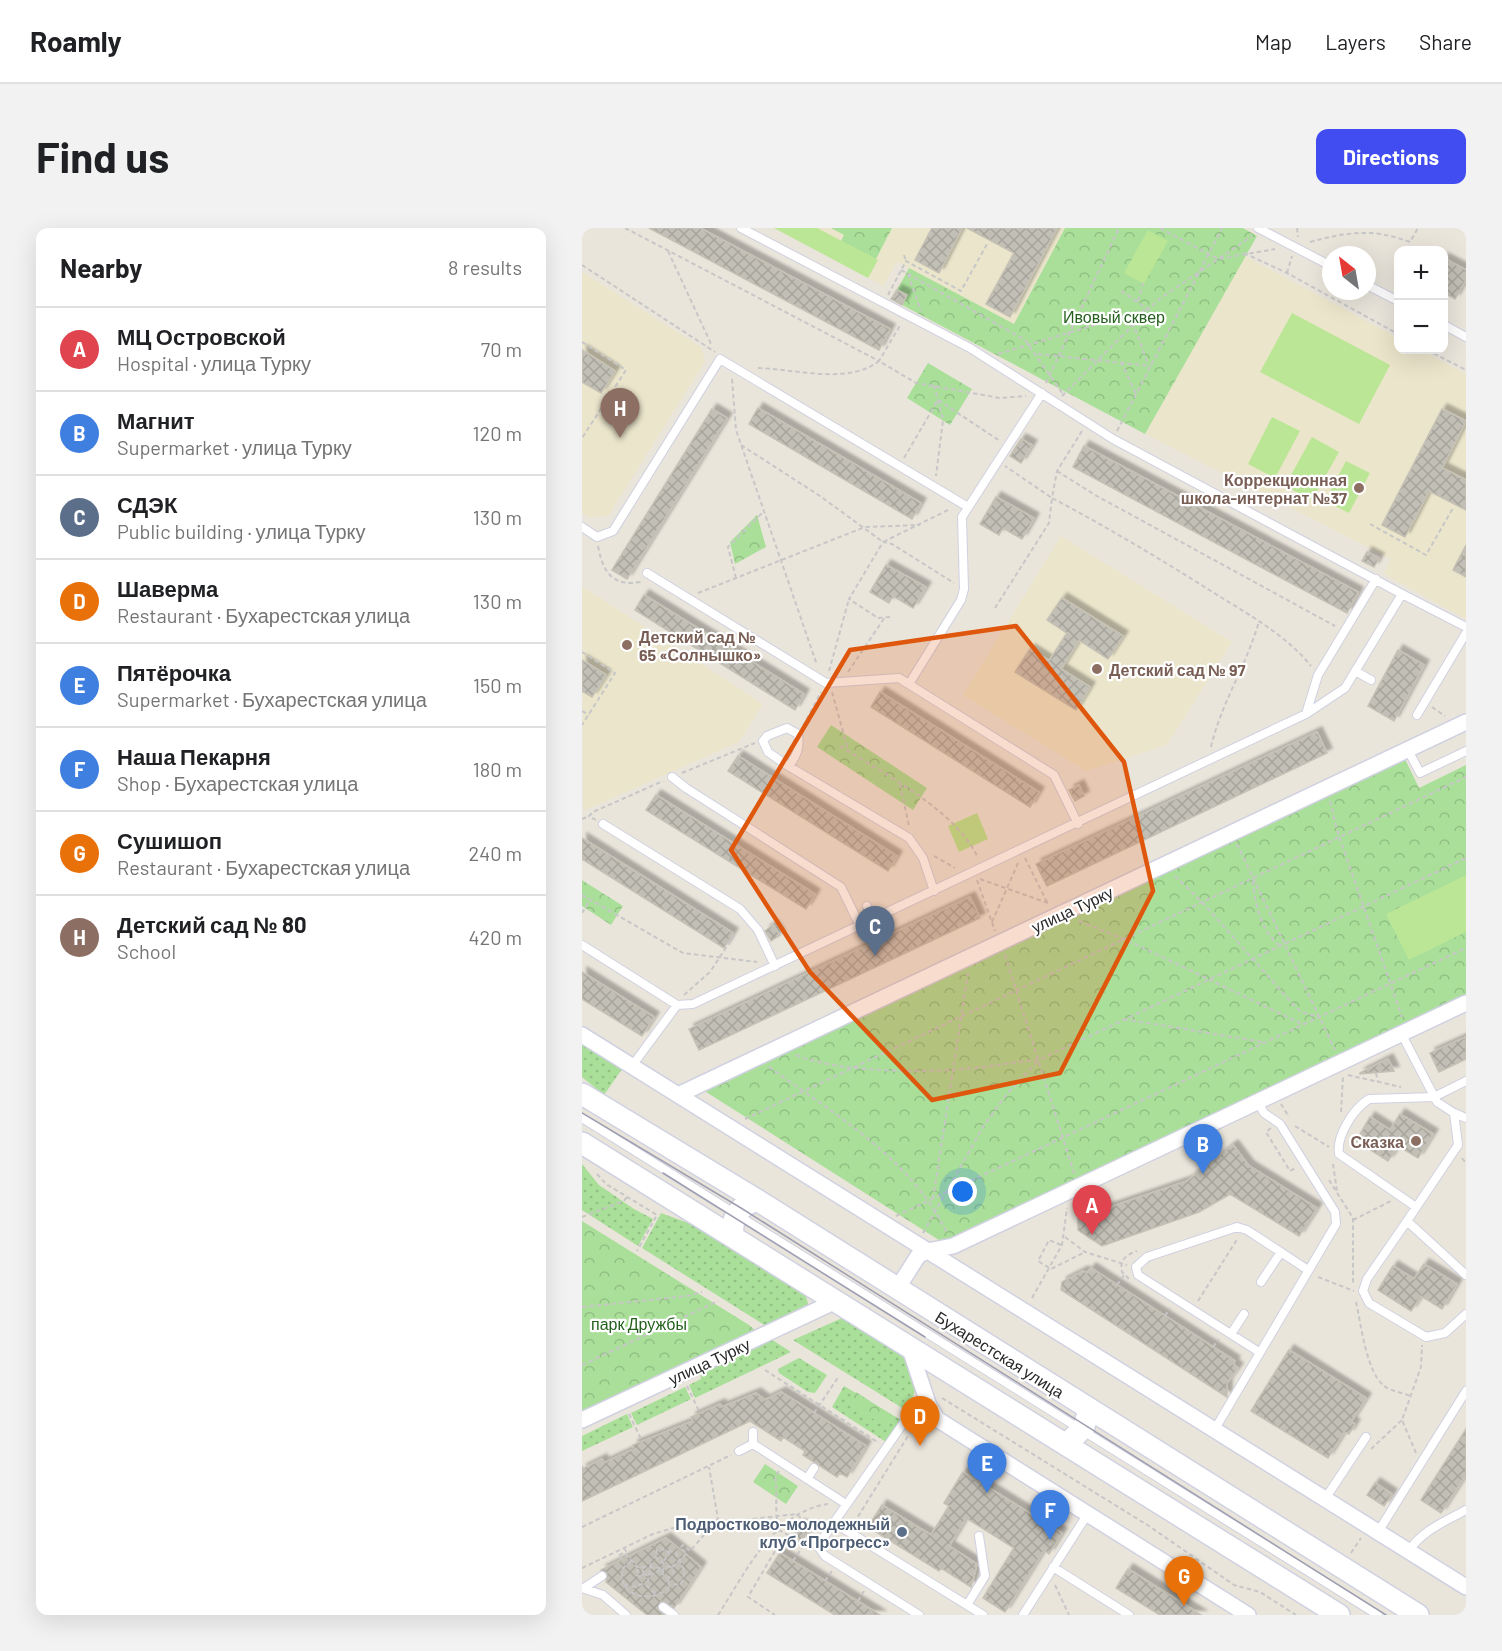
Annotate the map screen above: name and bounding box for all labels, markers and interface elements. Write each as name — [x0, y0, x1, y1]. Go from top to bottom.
text: Roamly — [30, 24, 122, 58]
text: Map — [1255, 29, 1292, 54]
text: Layers — [1325, 29, 1386, 54]
text: Share — [1419, 29, 1472, 54]
button: Directions — [1316, 129, 1466, 184]
text: Find us — [36, 131, 169, 181]
north arrow — [1322, 246, 1376, 300]
map controls — [1394, 246, 1448, 354]
button: + — [1394, 246, 1448, 300]
text: Nearby — [60, 252, 142, 283]
text: 8 results — [448, 255, 522, 279]
button: − — [1394, 300, 1448, 354]
park label: Ивовый сквер — [1063, 307, 1165, 326]
text: МЦ Островской — [117, 323, 286, 349]
text: A — [73, 337, 86, 361]
text: 70 m — [481, 337, 522, 361]
text: Hospital · улица Турку — [117, 351, 311, 375]
pin: H — [600, 388, 639, 438]
text: Магнит — [117, 407, 195, 433]
text: B — [73, 421, 86, 445]
text: 120 m — [472, 421, 522, 445]
text: Supermarket · улица Турку — [117, 435, 352, 459]
place label: Коррекционная школа-интернат №37 — [1181, 470, 1347, 507]
marker: Коррекционная школа-интернат №37 — [1352, 481, 1366, 495]
text: СДЭК — [117, 491, 177, 517]
text: C — [73, 505, 86, 529]
text: 130 m — [473, 505, 522, 529]
text: Public building · улица Турку — [117, 519, 366, 543]
text: Шаверма — [117, 575, 218, 601]
text: D — [73, 589, 86, 613]
text: 130 m — [473, 589, 522, 613]
text: Restaurant · Бухарестская улица — [117, 603, 410, 627]
place label: Детский сад № 65 «Солнышко» — [639, 627, 761, 664]
marker: Детский сад № 65 «Солнышко» — [620, 638, 634, 652]
text: Пятёрочка — [117, 659, 231, 685]
place label: Детский сад № 97 — [1109, 660, 1246, 679]
marker: Детский сад № 97 — [1090, 662, 1104, 676]
text: E — [74, 673, 85, 697]
text: 150 m — [473, 673, 522, 697]
text: Supermarket · Бухарестская улица — [117, 687, 427, 711]
text: Наша Пекарня — [117, 743, 271, 769]
text: F — [74, 757, 85, 781]
text: 180 m — [473, 757, 522, 781]
text: Shop · Бухарестская улица — [117, 771, 358, 795]
text: Сушишоп — [117, 827, 222, 853]
text: G — [73, 841, 86, 865]
text: 240 m — [468, 841, 522, 865]
text: Restaurant · Бухарестская улица — [117, 855, 410, 879]
street label: улица Турку — [1028, 882, 1116, 936]
pin: C — [856, 906, 894, 956]
text: Детский сад № 80 — [117, 911, 307, 937]
text: H — [73, 925, 86, 949]
text: 420 m — [468, 925, 522, 949]
text: School — [117, 939, 176, 963]
pin: B — [1184, 1124, 1222, 1174]
place label: Сказка — [1350, 1132, 1404, 1151]
marker: Сказка — [1409, 1134, 1423, 1148]
your location — [948, 1177, 977, 1206]
pin: A — [1072, 1186, 1112, 1235]
street label: Бухарестская улица — [932, 1307, 1068, 1401]
park label: парк Дружбы — [591, 1314, 687, 1333]
street label: улица Турку — [665, 1334, 753, 1388]
pin: D — [900, 1396, 940, 1446]
pin: E — [968, 1444, 1006, 1493]
pin: F — [1030, 1490, 1070, 1540]
place label: Подростково-молодежный клуб «Прогресс» — [675, 1514, 890, 1551]
marker: Подростково-молодежный клуб «Прогресс» — [895, 1525, 909, 1539]
pin: G — [1164, 1556, 1204, 1606]

